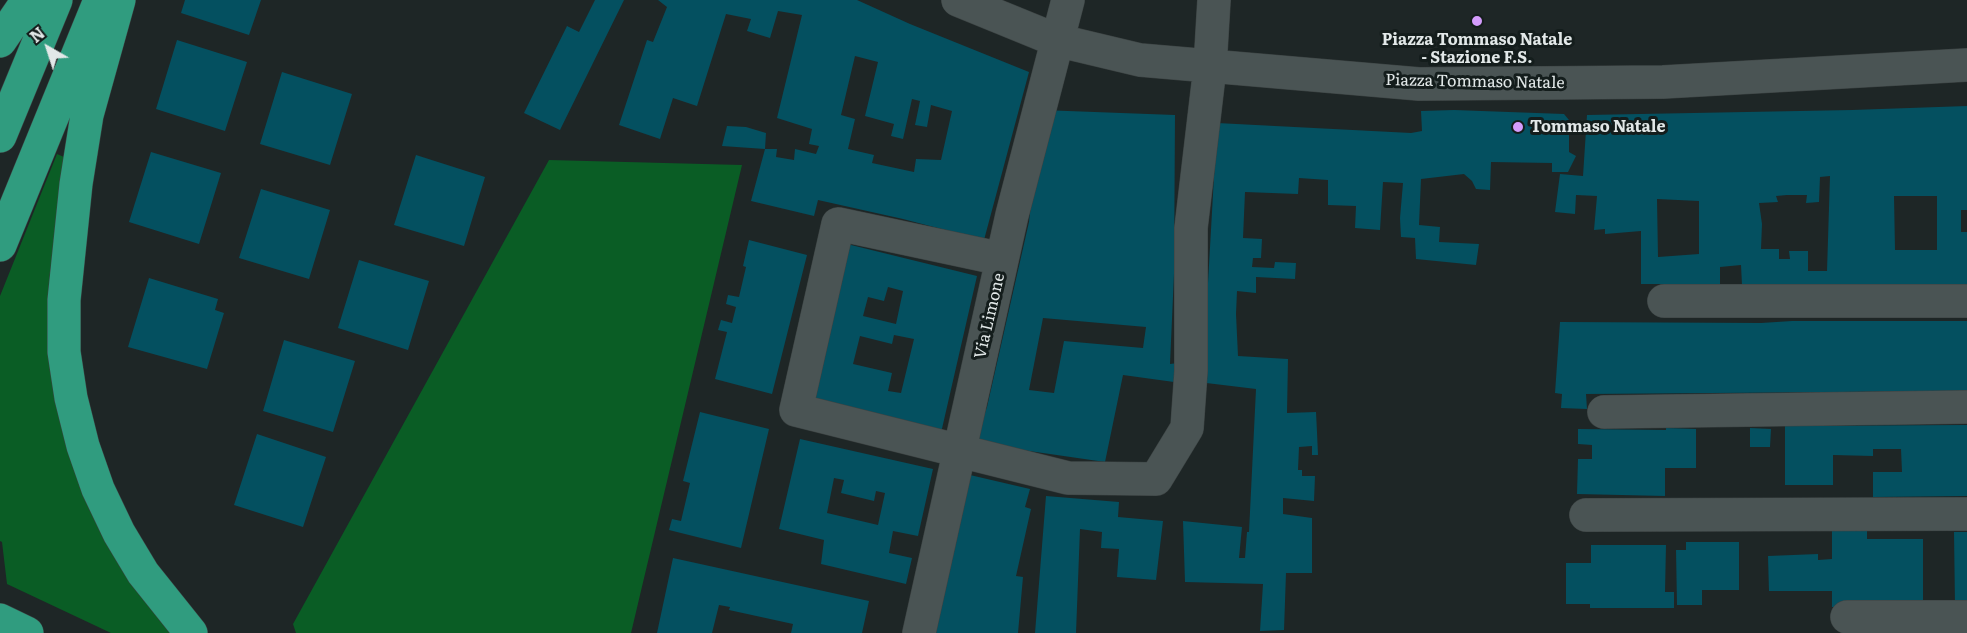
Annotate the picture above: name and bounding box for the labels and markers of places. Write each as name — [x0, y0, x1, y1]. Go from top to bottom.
marker: Piazza Tommaso Natale - Stazione F.S. — [1470, 14, 1484, 28]
place label: Piazza Tommaso Natale - Stazione F.S. — [1382, 30, 1572, 68]
place label: Tommaso Natale — [1530, 117, 1666, 137]
marker: Tommaso Natale — [1511, 120, 1525, 134]

